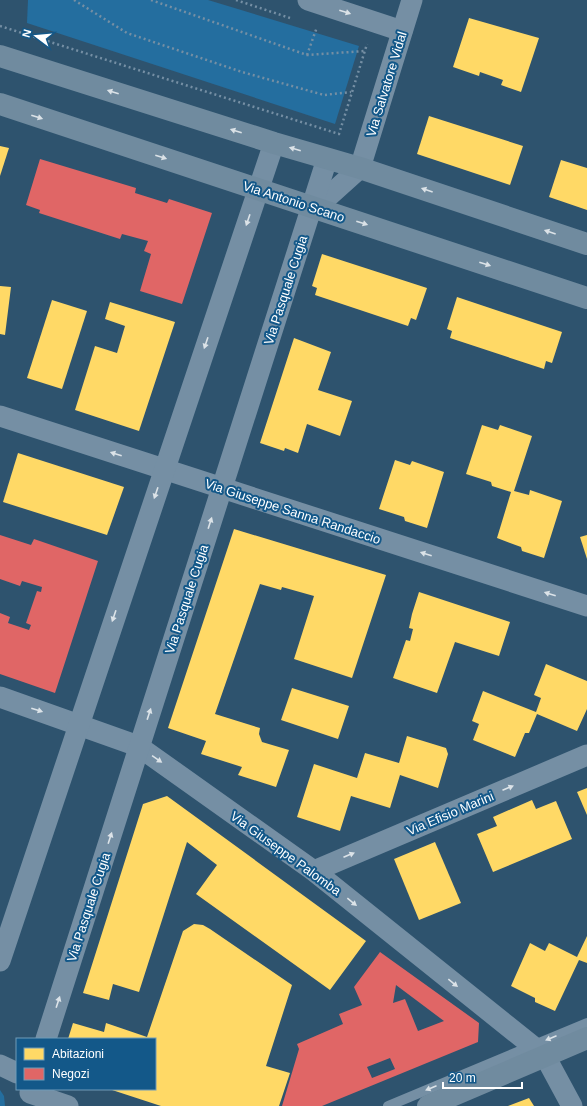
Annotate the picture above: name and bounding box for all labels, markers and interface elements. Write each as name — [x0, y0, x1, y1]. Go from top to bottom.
one-way arrow — [339, 9, 351, 15]
north arrow — [16, 16, 56, 56]
text: N — [20, 28, 33, 39]
street label: Via Salvatore Vidal — [363, 30, 410, 139]
one-way arrow — [106, 89, 118, 95]
one-way arrow — [31, 114, 43, 120]
one-way arrow — [230, 128, 242, 134]
one-way arrow — [289, 146, 301, 152]
one-way arrow — [155, 154, 167, 160]
street label: Via Antonio Scano — [241, 178, 347, 225]
one-way arrow — [420, 187, 432, 193]
one-way arrow — [245, 214, 251, 226]
one-way arrow — [356, 220, 368, 226]
one-way arrow — [544, 228, 556, 234]
street label: Via Pasquale Cugia — [261, 233, 310, 347]
one-way arrow — [480, 261, 492, 267]
one-way arrow — [203, 338, 209, 350]
one-way arrow — [110, 451, 122, 457]
street label: Via Giuseppe Sanna Randaccio — [203, 476, 383, 547]
one-way arrow — [153, 487, 159, 499]
one-way arrow — [208, 517, 214, 529]
street label: Via Pasquale Cugia — [162, 542, 211, 656]
one-way arrow — [420, 551, 432, 557]
one-way arrow — [544, 591, 556, 597]
one-way arrow — [111, 610, 117, 622]
one-way arrow — [31, 707, 43, 713]
one-way arrow — [146, 707, 152, 719]
one-way arrow — [151, 755, 162, 763]
one-way arrow — [502, 785, 514, 791]
street label: Via Efisio Marini — [404, 788, 496, 839]
street label: Via Giuseppe Palomba — [228, 808, 344, 899]
one-way arrow — [107, 831, 113, 843]
street label: Via Pasquale Cugia — [64, 850, 113, 964]
one-way arrow — [344, 852, 356, 858]
one-way arrow — [347, 897, 358, 906]
one-way arrow — [448, 979, 459, 987]
one-way arrow — [55, 995, 61, 1007]
one-way arrow — [545, 1035, 557, 1042]
legend — [16, 1038, 156, 1090]
text: Abitazioni — [52, 1047, 104, 1061]
scale bar — [443, 1064, 522, 1090]
text: Negozi — [52, 1067, 89, 1081]
text: 20 m — [449, 1071, 476, 1085]
one-way arrow — [424, 1086, 436, 1092]

